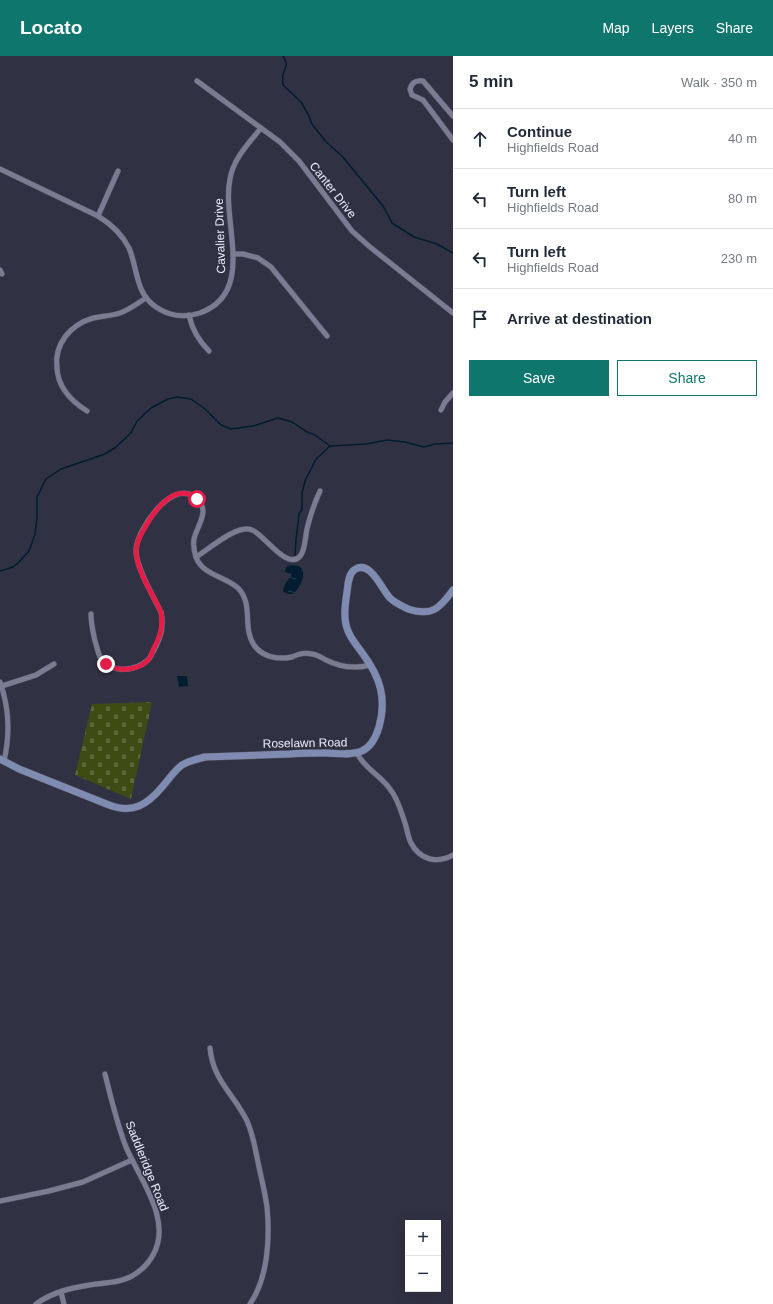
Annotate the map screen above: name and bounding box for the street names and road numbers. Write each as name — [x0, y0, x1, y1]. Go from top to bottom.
street label: Canter Drive — [307, 159, 359, 221]
street label: Cavalier Drive — [212, 198, 228, 274]
street label: Roselawn Road — [263, 735, 347, 751]
street label: Saddleridge Road — [123, 1119, 171, 1213]

